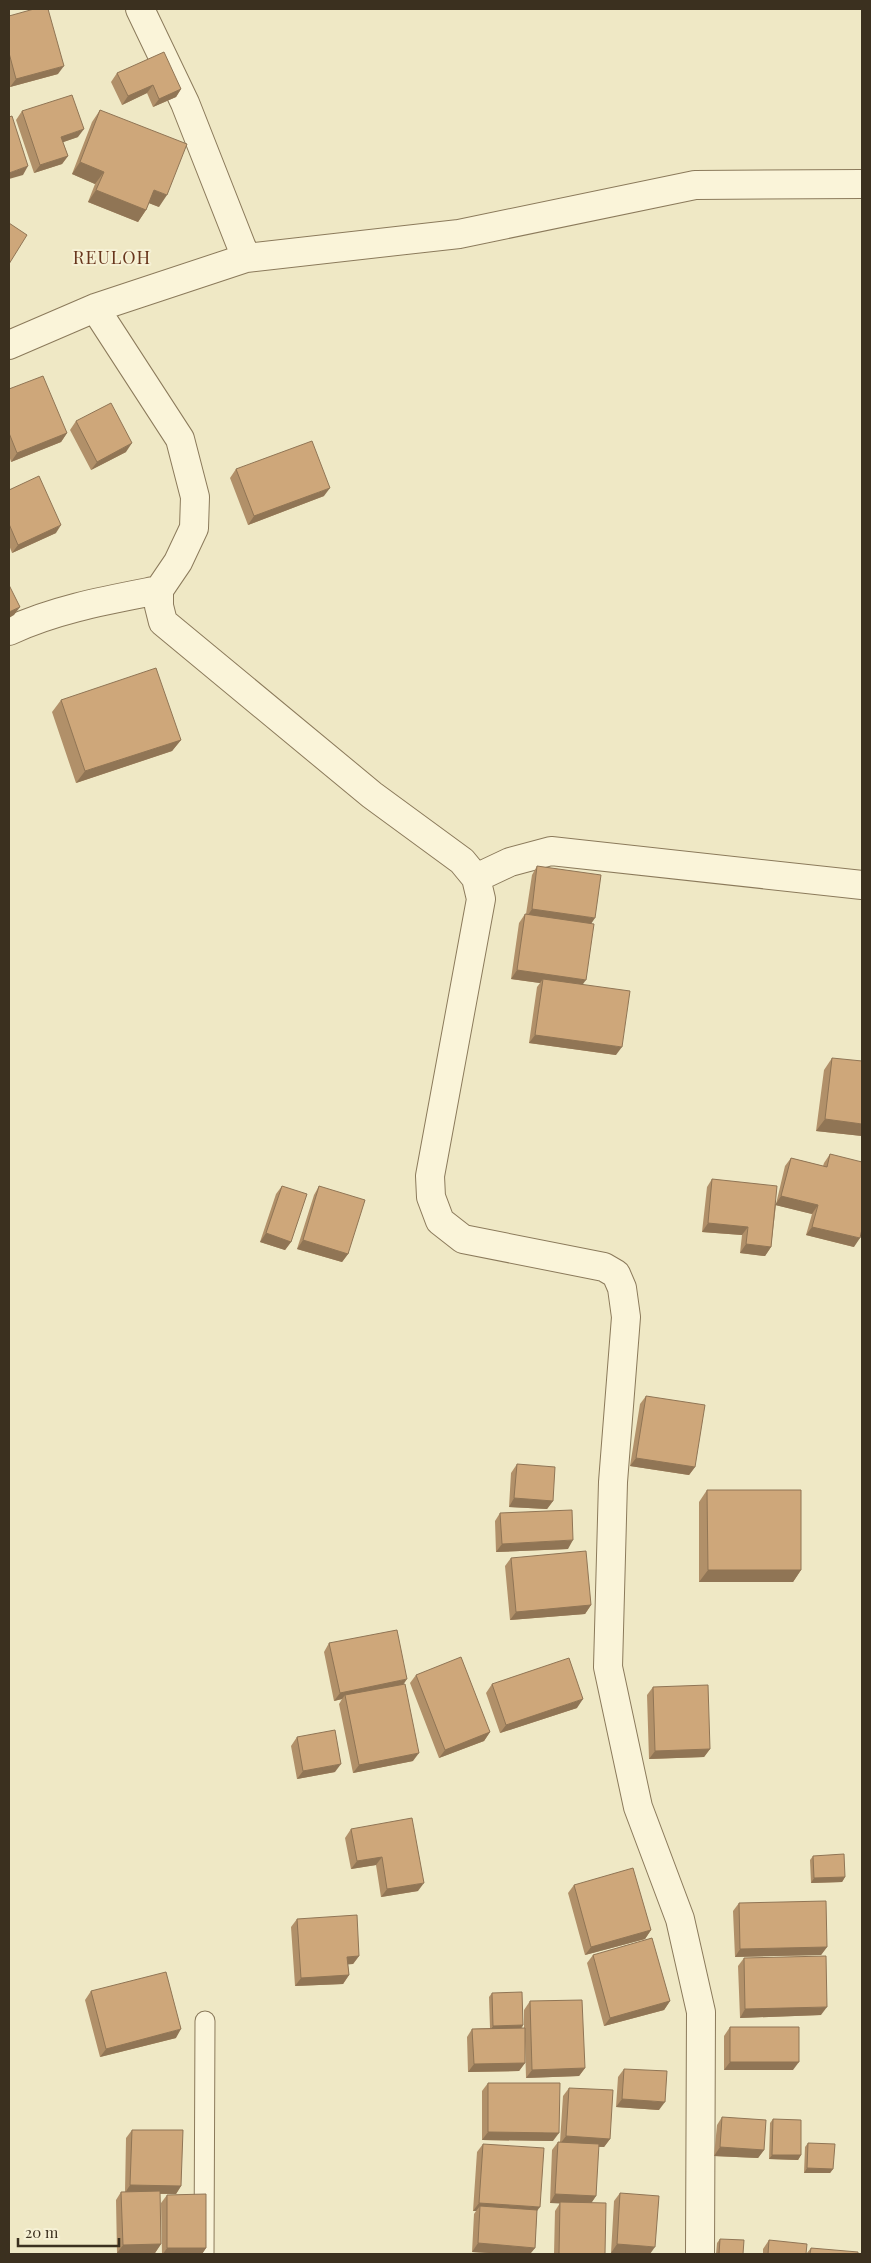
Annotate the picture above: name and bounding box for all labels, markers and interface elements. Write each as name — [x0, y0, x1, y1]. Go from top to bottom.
district label: REULOH — [73, 245, 151, 269]
scale bar — [18, 2216, 119, 2248]
text: 20 m — [25, 2222, 59, 2242]

